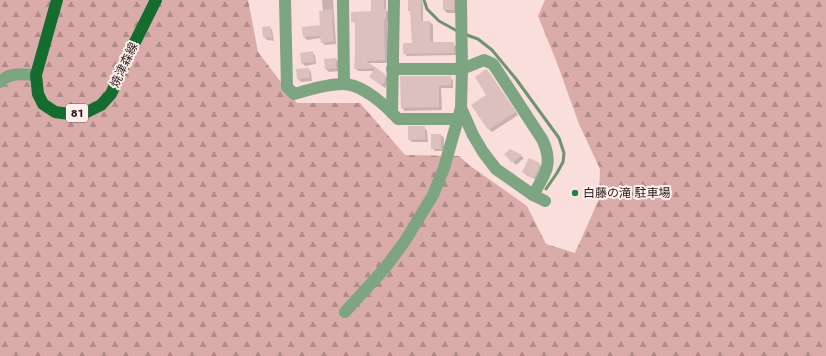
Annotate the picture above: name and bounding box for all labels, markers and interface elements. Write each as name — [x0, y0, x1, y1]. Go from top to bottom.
street label: 焼津森線 — [106, 39, 142, 91]
road number: 81 — [66, 104, 88, 122]
place label: 白藤の滝 駐車場 — [583, 184, 671, 202]
marker: 白藤の滝 駐車場 — [570, 188, 580, 198]

